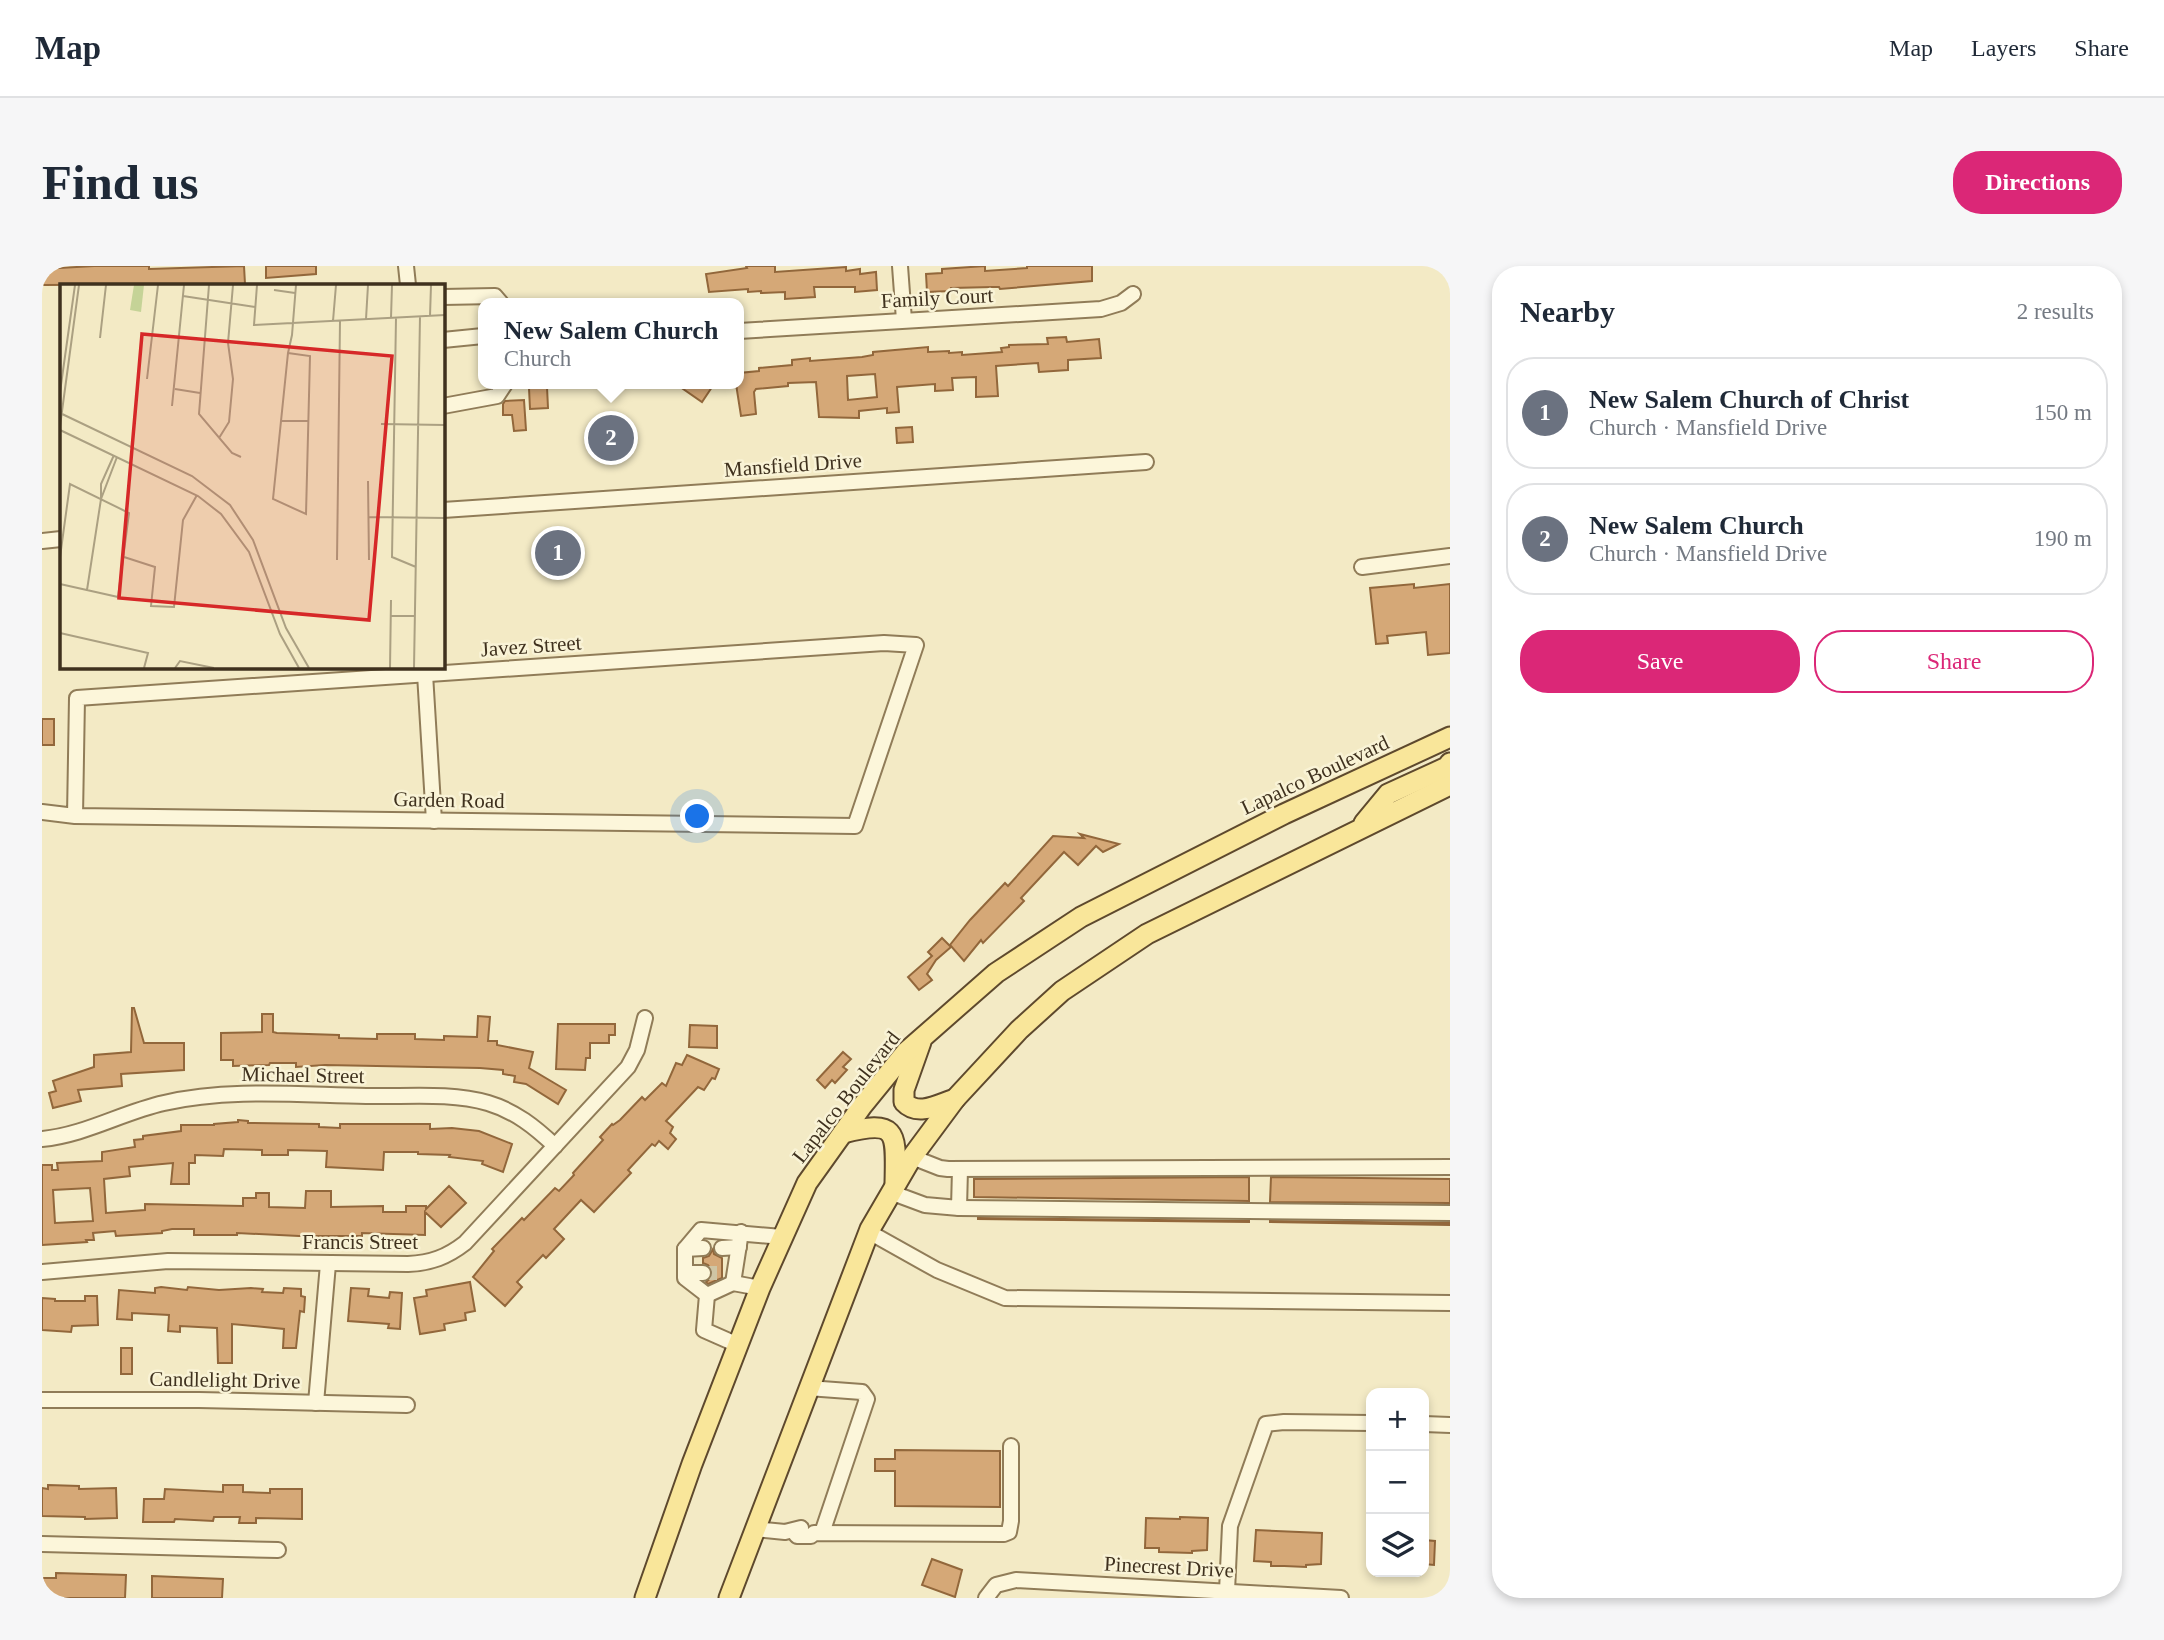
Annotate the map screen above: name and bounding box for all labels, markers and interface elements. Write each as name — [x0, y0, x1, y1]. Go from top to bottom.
text: Map — [35, 30, 101, 66]
text: Map — [1889, 35, 1933, 61]
text: Layers — [1971, 35, 2036, 61]
text: Share — [2074, 35, 2129, 61]
button: Directions — [1953, 151, 2122, 214]
text: Find us — [42, 155, 199, 210]
street label: Family Court — [880, 283, 994, 313]
inset map — [60, 284, 444, 668]
text: Nearby — [1520, 295, 1615, 328]
popup — [478, 298, 744, 389]
text: 2 results — [2017, 299, 2094, 324]
text: New Salem Church — [504, 316, 718, 345]
text: Church — [504, 346, 571, 371]
text: New Salem Church of Christ — [1589, 385, 1909, 414]
text: 1 — [1539, 400, 1551, 425]
text: 150 m — [2034, 400, 2092, 425]
pin: 2 — [588, 412, 634, 464]
text: Church · Mansfield Drive — [1589, 415, 1827, 440]
street label: Mansfield Drive — [723, 448, 863, 482]
text: New Salem Church — [1589, 511, 1804, 540]
text: 2 — [1539, 526, 1551, 551]
text: 190 m — [2034, 526, 2092, 551]
pin: 1 — [535, 527, 581, 579]
text: Church · Mansfield Drive — [1589, 541, 1827, 566]
street label: Javez Street — [480, 630, 582, 661]
button: Save — [1520, 630, 1800, 693]
button: Share — [1814, 630, 2094, 693]
street label: Lapalco Boulevard — [1237, 730, 1393, 820]
street label: Garden Road — [393, 787, 505, 813]
your location — [680, 799, 714, 833]
street label: Lapalco Boulevard — [787, 1026, 905, 1168]
street label: Michael Street — [241, 1062, 365, 1088]
street label: Francis Street — [302, 1230, 418, 1254]
street label: Candlelight Drive — [149, 1367, 301, 1393]
map controls — [1366, 1388, 1429, 1577]
button: + — [1366, 1388, 1429, 1451]
button: − — [1366, 1451, 1429, 1514]
button: layers — [1366, 1514, 1429, 1577]
street label: Pinecrest Drive — [1103, 1552, 1235, 1582]

